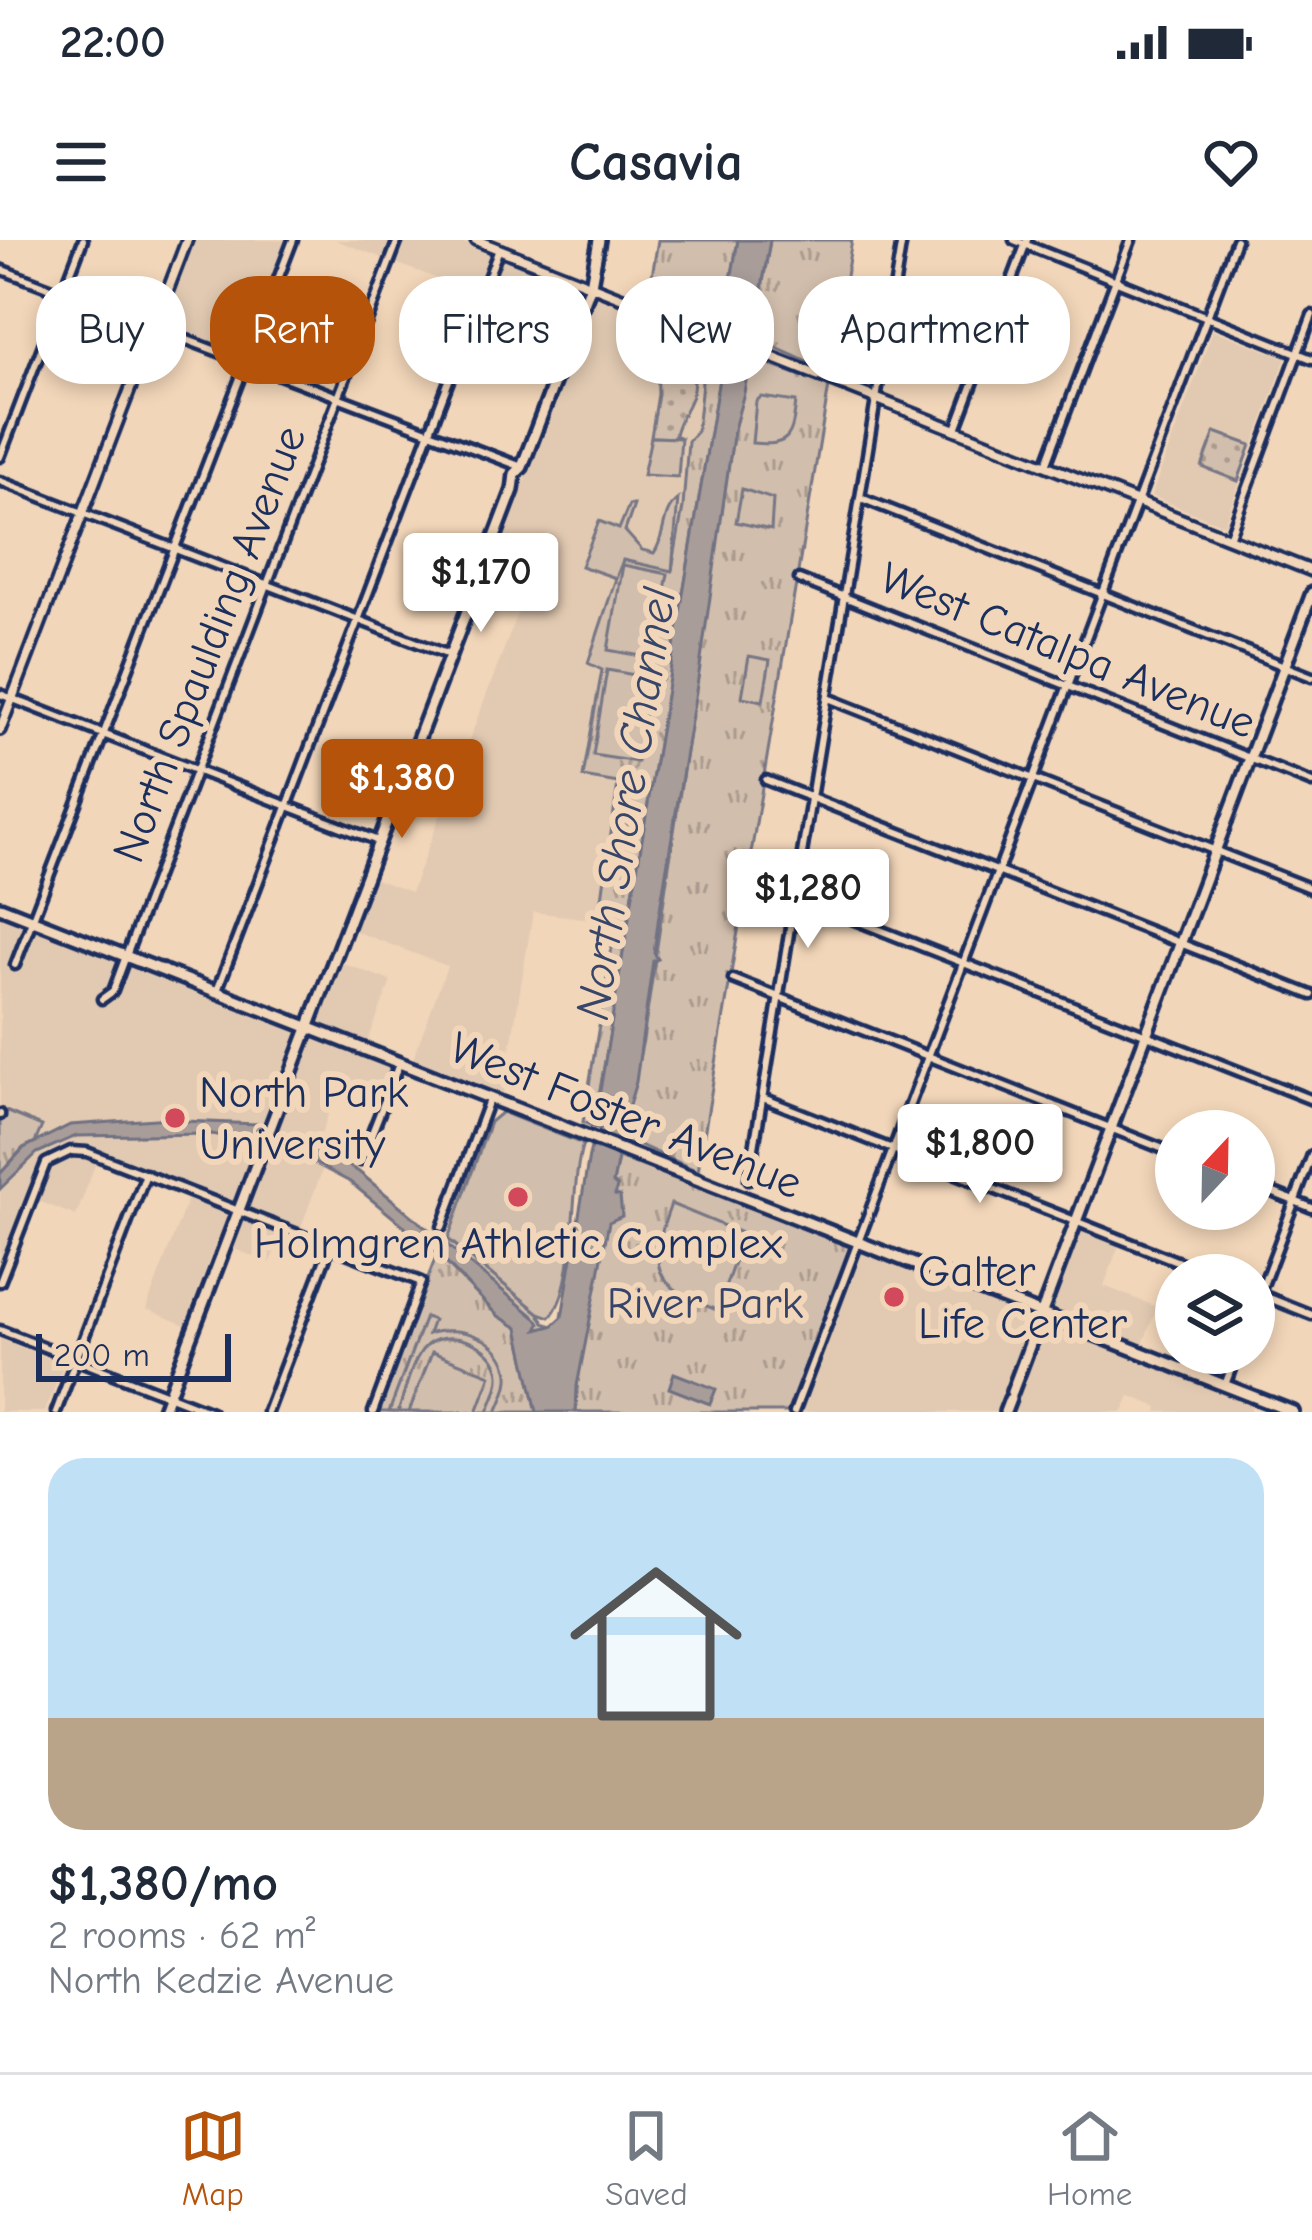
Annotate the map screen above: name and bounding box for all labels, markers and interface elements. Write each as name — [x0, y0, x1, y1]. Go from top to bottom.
text: 22:00 — [60, 16, 166, 68]
icon: menu — [48, 129, 114, 195]
icon: heart — [1198, 129, 1264, 195]
text: Casavia — [569, 131, 743, 194]
chip: Buy — [36, 276, 186, 384]
chip: Rent — [210, 276, 375, 384]
chip: Filters — [399, 276, 592, 384]
chip: New — [616, 276, 774, 384]
chip: Apartment — [798, 276, 1070, 384]
street label: North Spaulding Avenue — [102, 419, 316, 869]
pin: $1,170 — [383, 533, 579, 635]
text: $1,170 — [430, 549, 532, 594]
street label: West Catalpa Avenue — [873, 551, 1263, 749]
water label: North Shore Channel — [565, 584, 687, 1024]
pin: $1,380 — [304, 739, 500, 841]
text: $1,380 — [348, 755, 456, 800]
pin: $1,280 — [710, 849, 906, 951]
text: $1,280 — [754, 865, 862, 910]
street label: West Foster Avenue — [443, 1021, 809, 1209]
place label: North Park University — [199, 1066, 409, 1170]
pin: $1,800 — [882, 1104, 1078, 1206]
marker: North Park University — [162, 1105, 188, 1131]
north arrow — [1155, 1110, 1275, 1230]
map controls — [1155, 1110, 1275, 1374]
text: $1,800 — [925, 1120, 1035, 1165]
marker: Holmgren Athletic Complex — [505, 1184, 531, 1210]
place label: Holmgren Athletic Complex — [254, 1217, 783, 1269]
place label: Galter Life Center — [918, 1245, 1127, 1349]
button: layers — [1155, 1254, 1275, 1374]
park label: River Park — [607, 1277, 803, 1329]
marker: Galter Life Center — [881, 1284, 907, 1310]
scale bar — [36, 1328, 231, 1381]
text: 200 m — [54, 1336, 150, 1374]
icon: home — [548, 1536, 764, 1752]
text: $1,380/mo — [48, 1854, 278, 1913]
text: 2 rooms · 62 m² — [48, 1913, 315, 1958]
text: North Kedzie Avenue — [48, 1958, 394, 2003]
tab: Map — [180, 2103, 246, 2213]
tab: Saved — [605, 2103, 688, 2213]
tab: Home — [1047, 2103, 1132, 2213]

